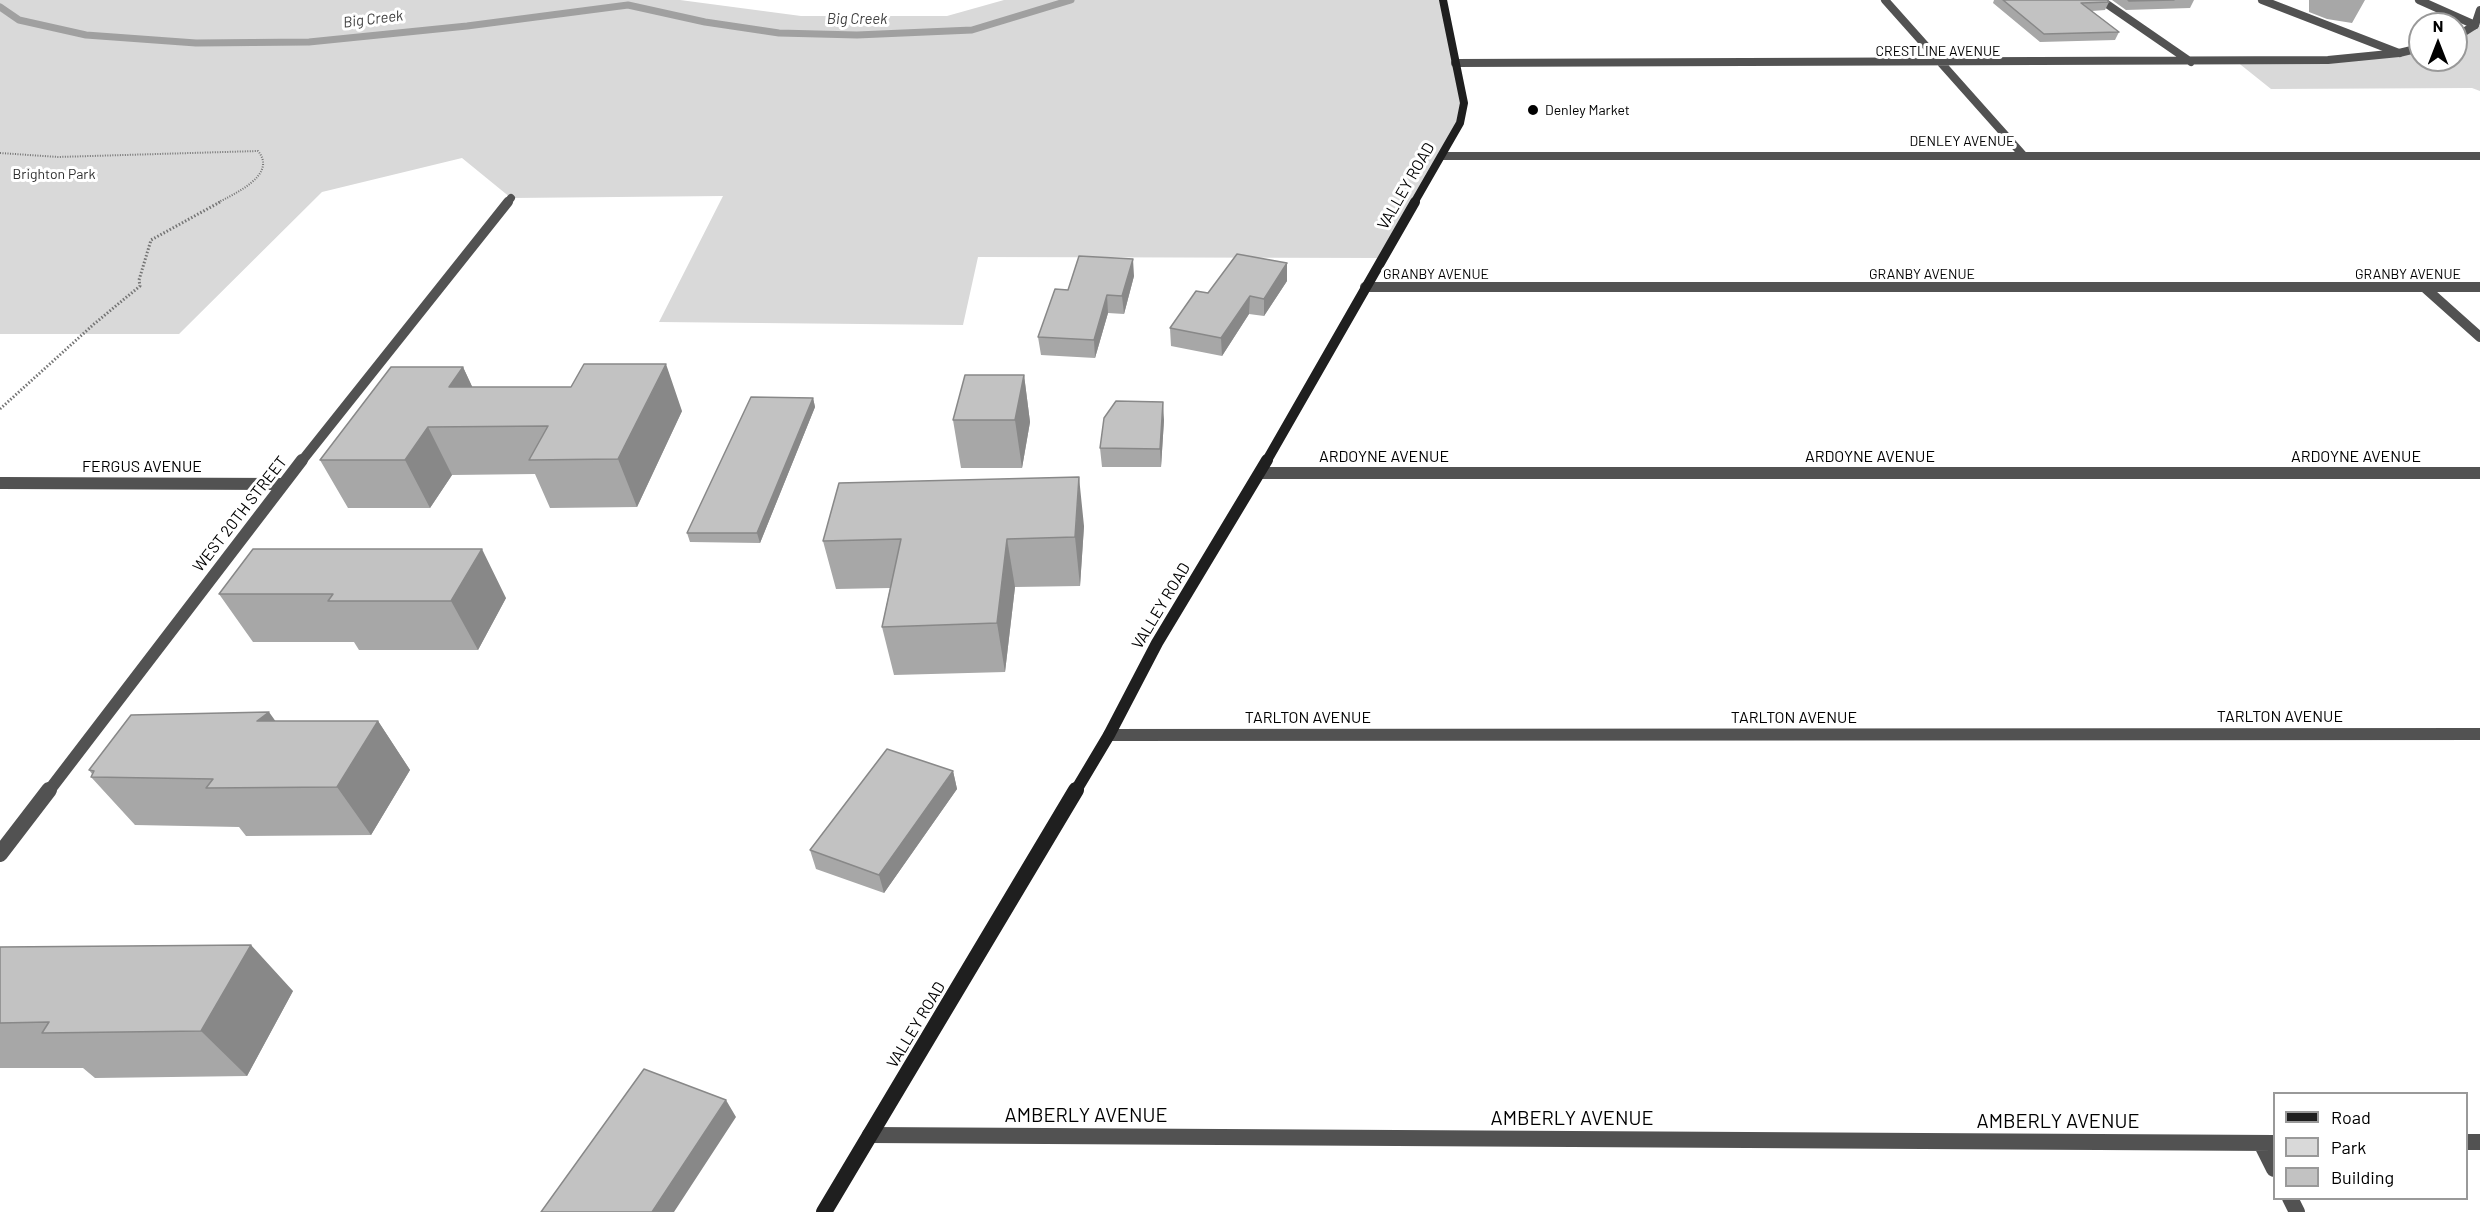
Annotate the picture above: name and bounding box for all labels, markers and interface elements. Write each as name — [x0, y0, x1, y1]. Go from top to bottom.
water label: Big Creek — [342, 6, 404, 32]
water label: Big Creek — [827, 10, 887, 28]
north arrow — [2408, 12, 2468, 72]
text: N — [2433, 16, 2443, 35]
street label: CRESTLINE AVENUE — [1876, 43, 2000, 59]
place label: Denley Market — [1545, 102, 1630, 118]
marker: Denley Market — [1526, 103, 1540, 117]
street label: DENLEY AVENUE — [1909, 133, 2015, 149]
street label: VALLEY ROAD — [1373, 139, 1439, 233]
park label: Brighton Park — [13, 166, 95, 182]
street label: GRANBY AVENUE — [1383, 266, 1489, 282]
street label: GRANBY AVENUE — [1869, 266, 1975, 282]
street label: GRANBY AVENUE — [2355, 266, 2461, 282]
street label: ARDOYNE AVENUE — [1319, 447, 1449, 467]
street label: ARDOYNE AVENUE — [1805, 447, 1935, 467]
street label: ARDOYNE AVENUE — [2291, 447, 2421, 467]
street label: WEST 20TH STREET — [189, 452, 291, 576]
street label: FERGUS AVENUE — [82, 457, 202, 477]
street label: VALLEY ROAD — [1128, 559, 1194, 653]
street label: TARLTON AVENUE — [2217, 707, 2343, 727]
street label: TARLTON AVENUE — [1245, 708, 1371, 728]
street label: TARLTON AVENUE — [1731, 708, 1857, 728]
street label: VALLEY ROAD — [883, 978, 949, 1072]
legend — [2273, 1092, 2468, 1200]
street label: AMBERLY AVENUE — [1005, 1103, 1167, 1127]
street label: AMBERLY AVENUE — [1491, 1106, 1653, 1130]
text: Road — [2331, 1106, 2371, 1128]
street label: AMBERLY AVENUE — [1977, 1109, 2139, 1133]
text: Park — [2331, 1136, 2366, 1158]
text: Building — [2331, 1166, 2394, 1188]

